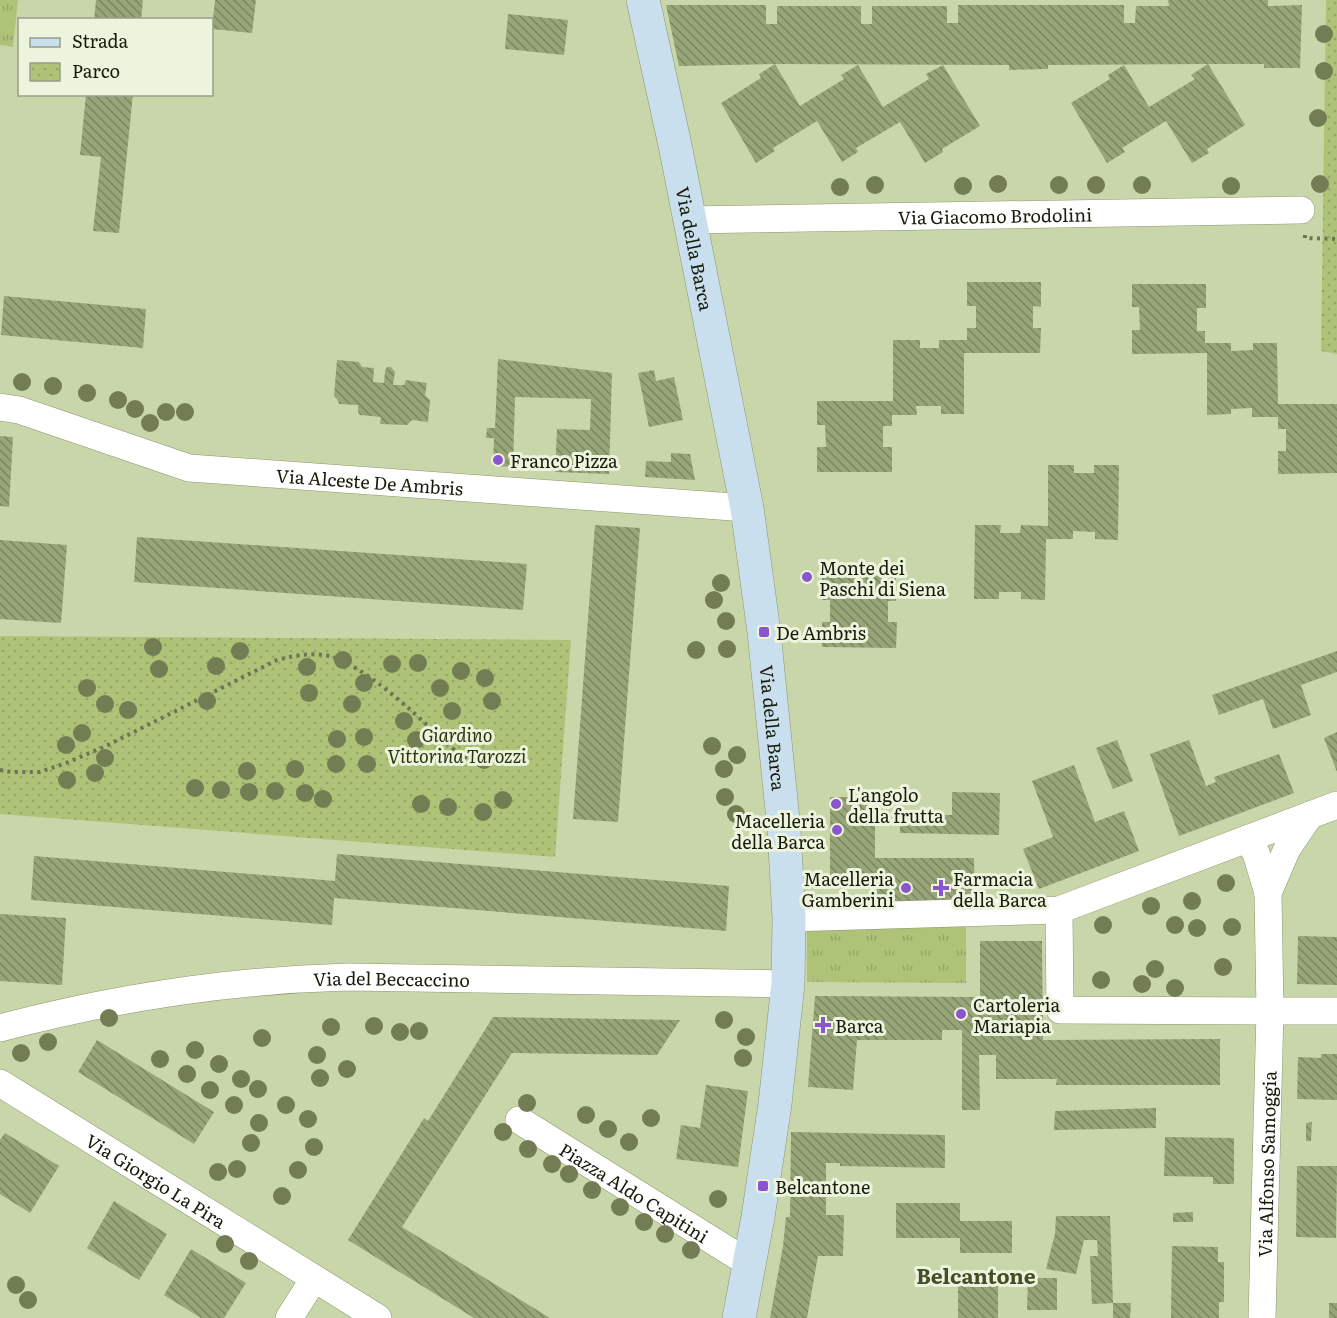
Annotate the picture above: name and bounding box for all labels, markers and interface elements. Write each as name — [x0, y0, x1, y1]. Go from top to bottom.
legend — [18, 18, 213, 96]
text: Strada — [72, 27, 129, 54]
text: Parco — [72, 57, 120, 84]
street label: Via della Barca — [670, 184, 721, 313]
street label: Via Giacomo Brodolini — [898, 200, 1092, 230]
place label: Franco Pizza — [510, 447, 618, 474]
marker: Franco Pizza — [491, 453, 505, 467]
street label: Via Alceste De Ambris — [275, 461, 464, 501]
place label: Monte dei Paschi di Siena — [819, 554, 946, 602]
marker: Monte dei Paschi di Siena — [800, 570, 814, 584]
place label: De Ambris — [776, 619, 866, 646]
marker: De Ambris — [757, 625, 771, 639]
street label: Via della Barca — [754, 664, 793, 792]
park label: Giardino Vittorina Tarozzi — [388, 721, 527, 769]
place label: L'angolo della frutta — [848, 781, 944, 829]
marker: L'angolo della frutta — [829, 797, 843, 811]
place label: Macelleria della Barca — [731, 807, 825, 855]
marker: Macelleria della Barca — [830, 823, 844, 837]
place label: Macelleria Gamberini — [802, 865, 894, 913]
place label: Farmacia della Barca — [953, 865, 1047, 913]
marker: Macelleria Gamberini — [899, 881, 913, 895]
marker: Farmacia della Barca — [934, 881, 948, 895]
street label: Via del Beccaccino — [312, 963, 470, 992]
place label: Cartoleria Mariapia — [973, 991, 1060, 1039]
marker: Cartoleria Mariapia — [954, 1007, 968, 1021]
place label: Barca — [835, 1012, 884, 1039]
marker: Barca — [816, 1018, 830, 1032]
street label: Via Alfonso Samoggia — [1250, 1070, 1282, 1258]
street label: Via Giorgio La Pira — [81, 1126, 232, 1234]
street label: Piazza Aldo Capitini — [555, 1135, 714, 1249]
place label: Belcantone — [775, 1173, 870, 1200]
marker: Belcantone — [756, 1179, 770, 1193]
district label: Belcantone — [916, 1259, 1036, 1290]

